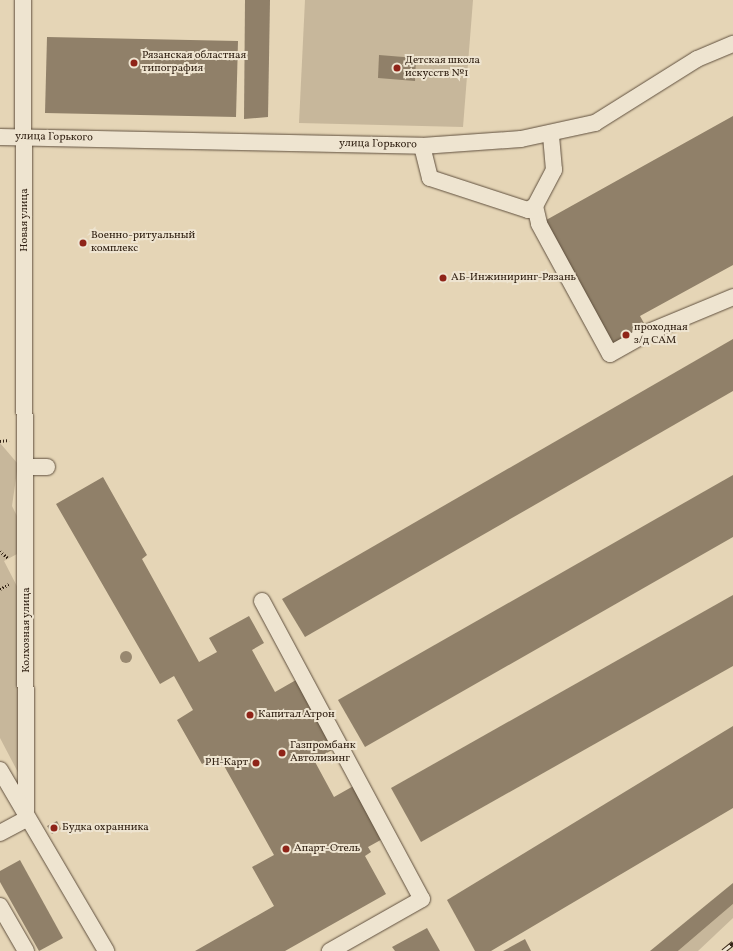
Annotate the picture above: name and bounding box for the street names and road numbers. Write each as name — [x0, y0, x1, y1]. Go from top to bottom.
street label: улица Горького — [15, 131, 93, 145]
street label: улица Горького — [339, 138, 417, 152]
street label: Новая улица — [18, 188, 32, 252]
street label: Колхозная улица — [20, 587, 34, 673]

